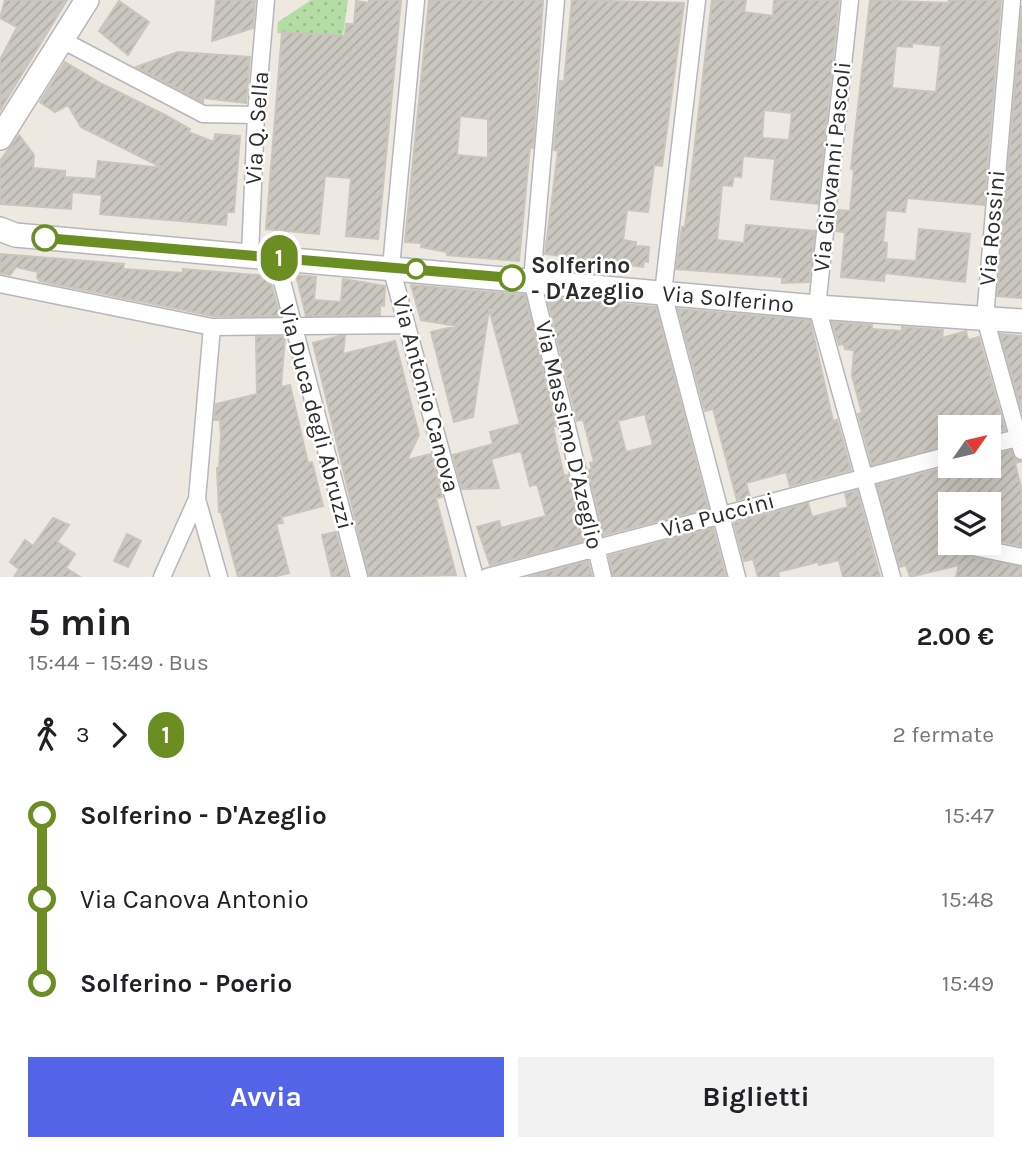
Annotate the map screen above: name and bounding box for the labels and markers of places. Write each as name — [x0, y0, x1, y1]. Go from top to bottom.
unlabelled marker — [32, 225, 58, 251]
place label: Solferino - D'Azeglio — [531, 252, 644, 305]
unlabelled marker — [406, 259, 426, 279]
marker: Solferino - D'Azeglio — [499, 265, 525, 291]

